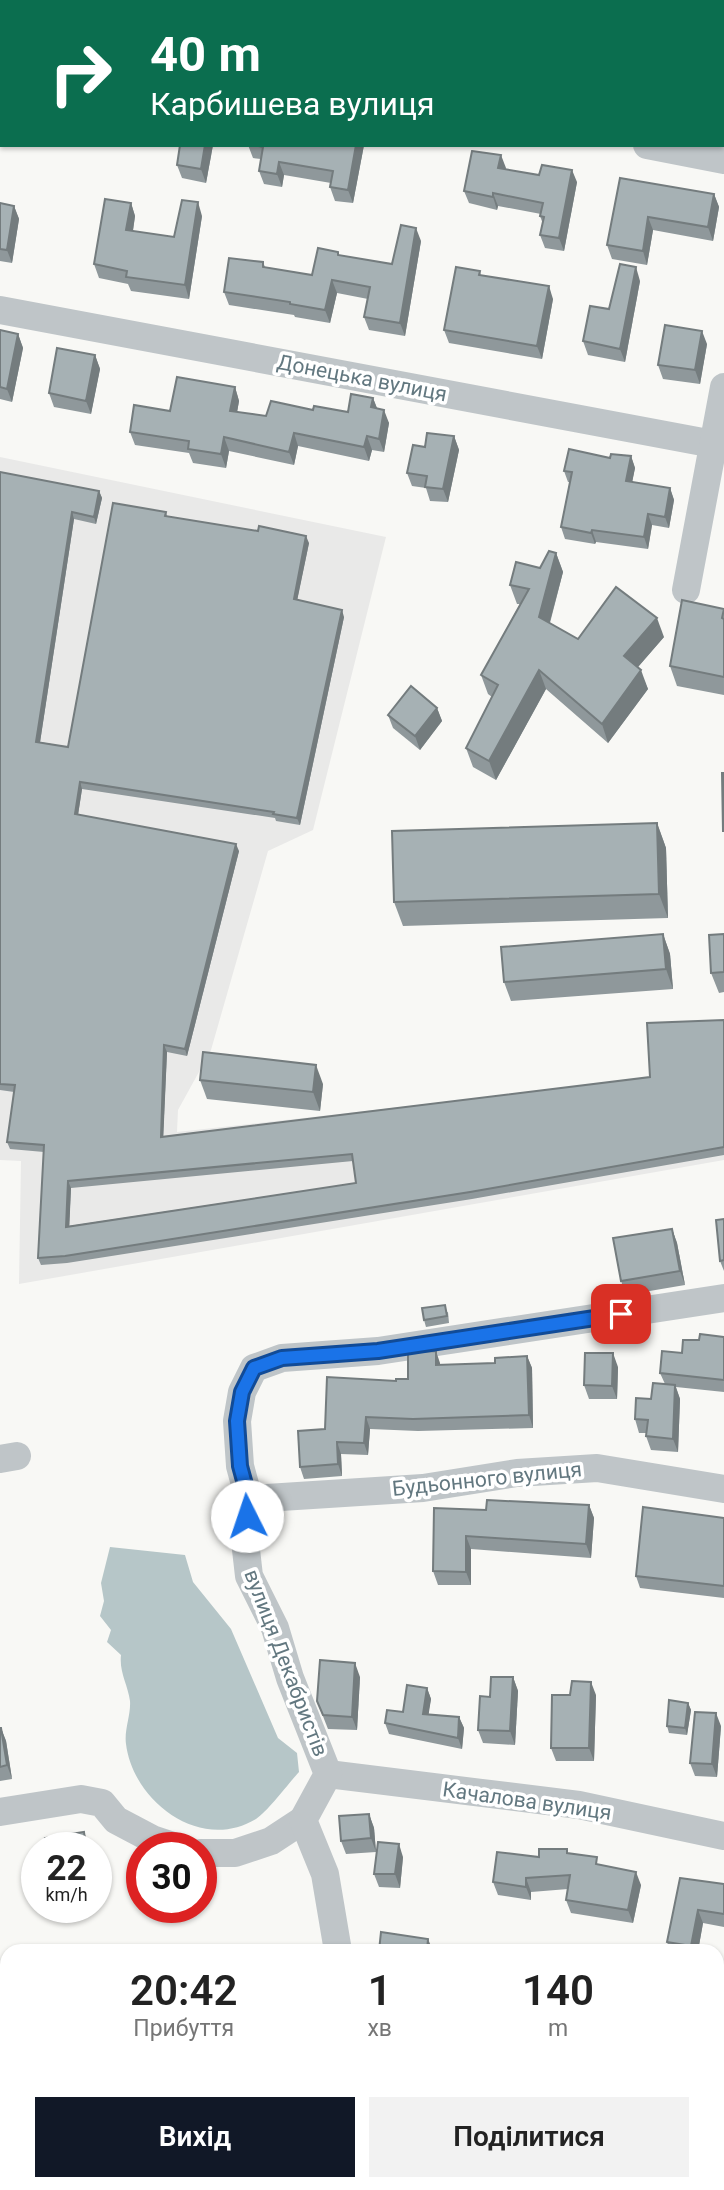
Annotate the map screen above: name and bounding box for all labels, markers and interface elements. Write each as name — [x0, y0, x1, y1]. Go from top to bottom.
text: 40 m — [150, 26, 261, 83]
icon: right — [35, 28, 126, 119]
text: Карбишева вулиця — [150, 85, 435, 123]
street label: Донецька вулиця — [275, 350, 449, 406]
pin — [591, 1284, 651, 1344]
icon: arrive — [602, 1295, 640, 1333]
street label: Будьонного вулиця — [391, 1457, 583, 1501]
position arrow — [210, 1479, 284, 1553]
street label: вулиця Декабристів — [239, 1566, 333, 1760]
street label: Качалова вулиця — [441, 1777, 613, 1825]
speed limit sign: 30 — [126, 1832, 217, 1923]
text: 22 — [46, 1848, 87, 1889]
text: km/h — [45, 1884, 88, 1905]
text: 20:42 — [130, 1966, 237, 2015]
text: 1 — [368, 1966, 392, 2015]
text: 140 — [522, 1966, 594, 2015]
text: Прибуття — [133, 2015, 234, 2042]
text: хв — [367, 2015, 392, 2042]
text: m — [548, 2015, 568, 2042]
button: Вихід — [35, 2097, 355, 2177]
button: Поділитися — [369, 2097, 689, 2177]

